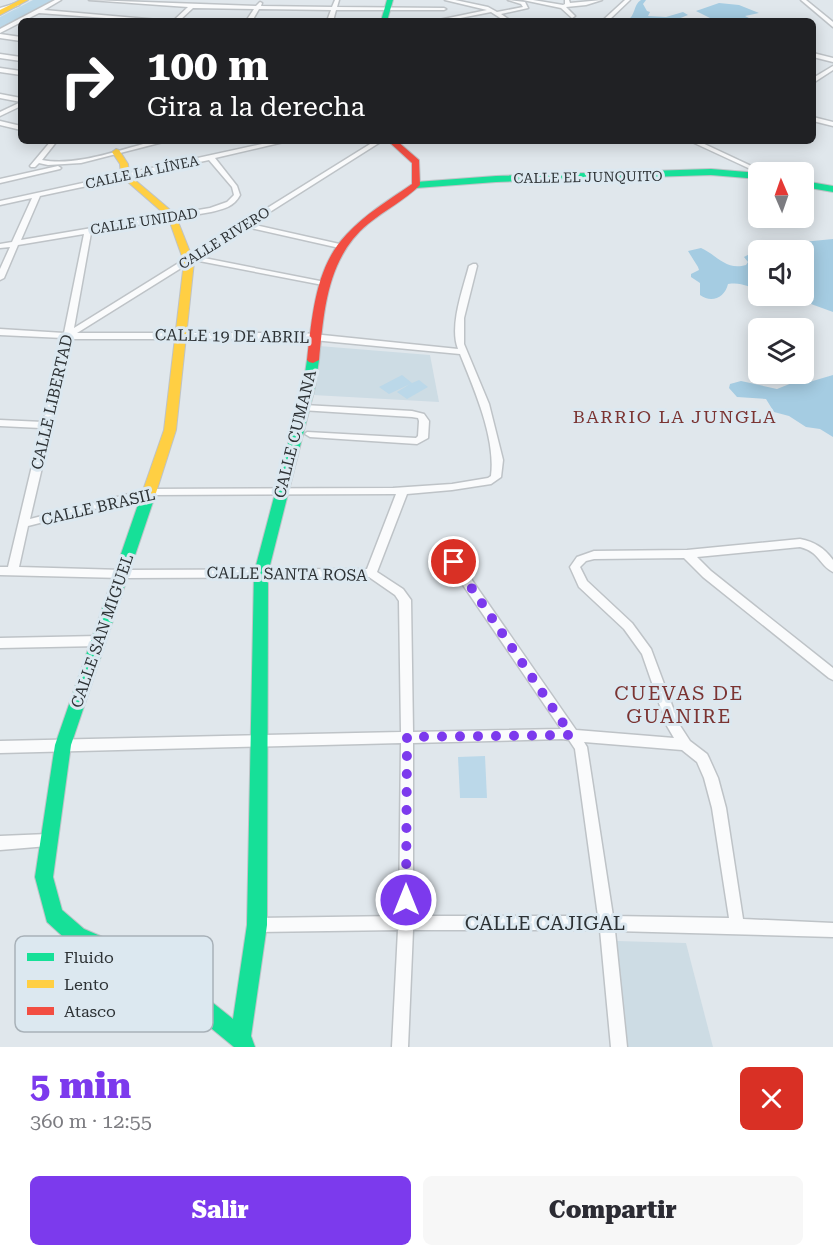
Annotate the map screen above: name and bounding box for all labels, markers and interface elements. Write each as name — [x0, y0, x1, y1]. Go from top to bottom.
text: 100 m — [147, 41, 269, 90]
icon: right — [48, 42, 126, 120]
text: Gira a la derecha — [147, 91, 365, 123]
street label: CALLE LA LÍNEA — [84, 152, 200, 192]
north arrow — [748, 162, 814, 228]
map controls — [748, 162, 814, 384]
street label: CALLE EL JUNQUITO — [513, 168, 663, 186]
street label: CALLE RIVERO — [176, 204, 272, 272]
street label: CALLE UNIDAD — [89, 205, 199, 237]
button: sound — [748, 240, 814, 306]
button: layers — [748, 318, 814, 384]
street label: CALLE 19 DE ABRIL — [155, 325, 309, 347]
street label: CALLE LIBERTAD — [27, 333, 77, 471]
street label: CALLE CUMANA — [270, 367, 320, 500]
district label: BARRIO LA JUNGLA — [573, 406, 777, 427]
street label: CALLE BRASIL — [39, 485, 157, 529]
pin — [428, 536, 479, 587]
icon: arrive — [437, 545, 470, 578]
street label: CALLE SAN MIGUEL — [67, 552, 137, 710]
street label: CALLE SANTA ROSA — [207, 563, 368, 585]
district label: CUEVAS DE GUANIRE — [614, 681, 744, 728]
position arrow — [374, 868, 438, 932]
street label: CALLE CAJIGAL — [465, 911, 625, 935]
legend — [15, 936, 213, 1032]
text: Fluido — [64, 948, 114, 967]
text: Lento — [64, 975, 109, 994]
text: Atasco — [64, 1002, 116, 1021]
text: 5 min — [30, 1065, 131, 1107]
button: close — [740, 1067, 803, 1130]
text: 360 m · 12:55 — [30, 1109, 152, 1133]
button: Salir — [30, 1176, 411, 1245]
button: Compartir — [423, 1176, 803, 1245]

